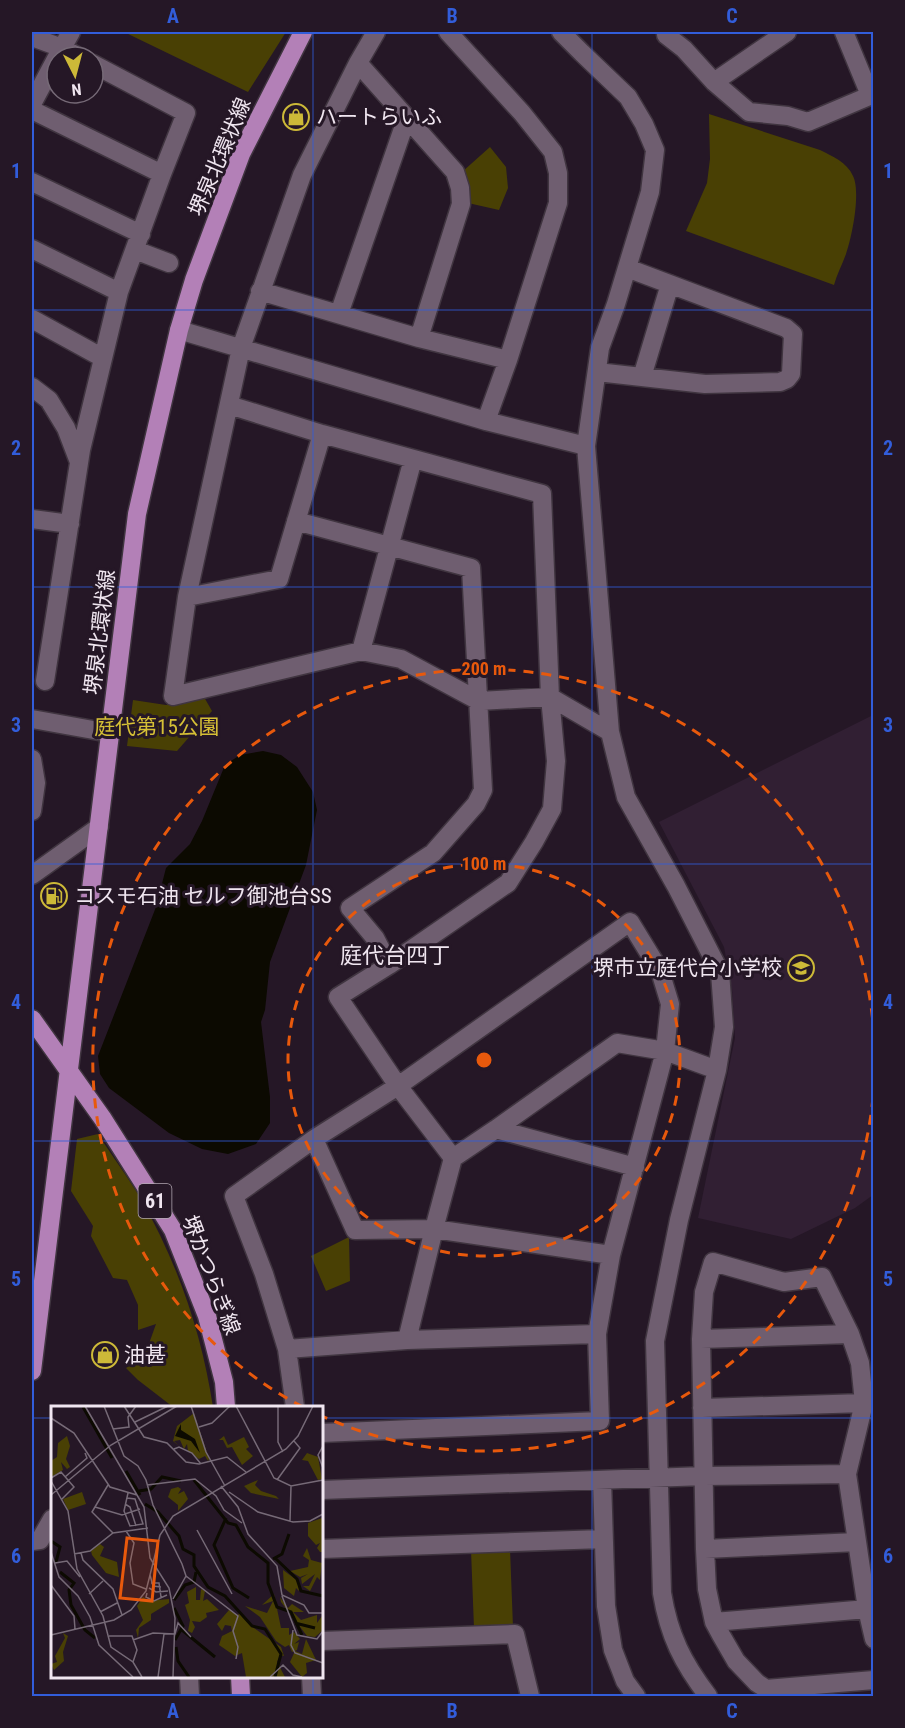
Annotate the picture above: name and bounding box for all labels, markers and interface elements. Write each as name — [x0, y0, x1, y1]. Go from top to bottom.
text: A — [167, 4, 179, 28]
text: B — [446, 4, 458, 28]
text: C — [726, 4, 738, 28]
north arrow — [45, 45, 105, 105]
text: N — [71, 79, 82, 99]
street label: 堺泉北環状線 — [184, 94, 256, 220]
shop icon: ハートらいふ — [281, 102, 311, 132]
place label: ハートらいふ — [316, 105, 442, 129]
text: 1 — [11, 159, 21, 183]
text: 1 — [883, 159, 893, 183]
text: 2 — [11, 436, 21, 460]
text: 2 — [883, 436, 893, 460]
street label: 堺泉北環状線 — [80, 568, 120, 696]
text: 200 m — [462, 658, 506, 679]
text: 3 — [11, 713, 21, 737]
text: 3 — [883, 713, 893, 737]
park label: 庭代第15公園 — [94, 715, 220, 739]
text: 100 m — [462, 853, 506, 874]
fuel station icon: コスモ石油 セルフ御池台SS — [39, 881, 69, 911]
place label: コスモ石油 セルフ御池台SS — [74, 884, 332, 908]
district label: 庭代台四丁 — [340, 943, 450, 968]
school or university icon: 堺市立庭代台小学校 — [786, 953, 816, 983]
place label: 堺市立庭代台小学校 — [593, 956, 782, 980]
text: 4 — [11, 990, 21, 1014]
text: 4 — [883, 990, 893, 1014]
centre of rings — [474, 1050, 494, 1070]
road number: 61 — [138, 1184, 172, 1218]
street label: 堺かつらぎ線 — [177, 1212, 245, 1338]
text: 5 — [11, 1267, 21, 1291]
text: 5 — [883, 1267, 893, 1291]
shop icon: 油甚 — [90, 1340, 120, 1370]
place label: 油甚 — [124, 1343, 166, 1367]
inset map — [51, 1406, 322, 1677]
text: 6 — [11, 1544, 21, 1568]
text: 6 — [883, 1544, 893, 1568]
text: A — [167, 1699, 179, 1723]
text: B — [446, 1699, 458, 1723]
text: C — [726, 1699, 738, 1723]

